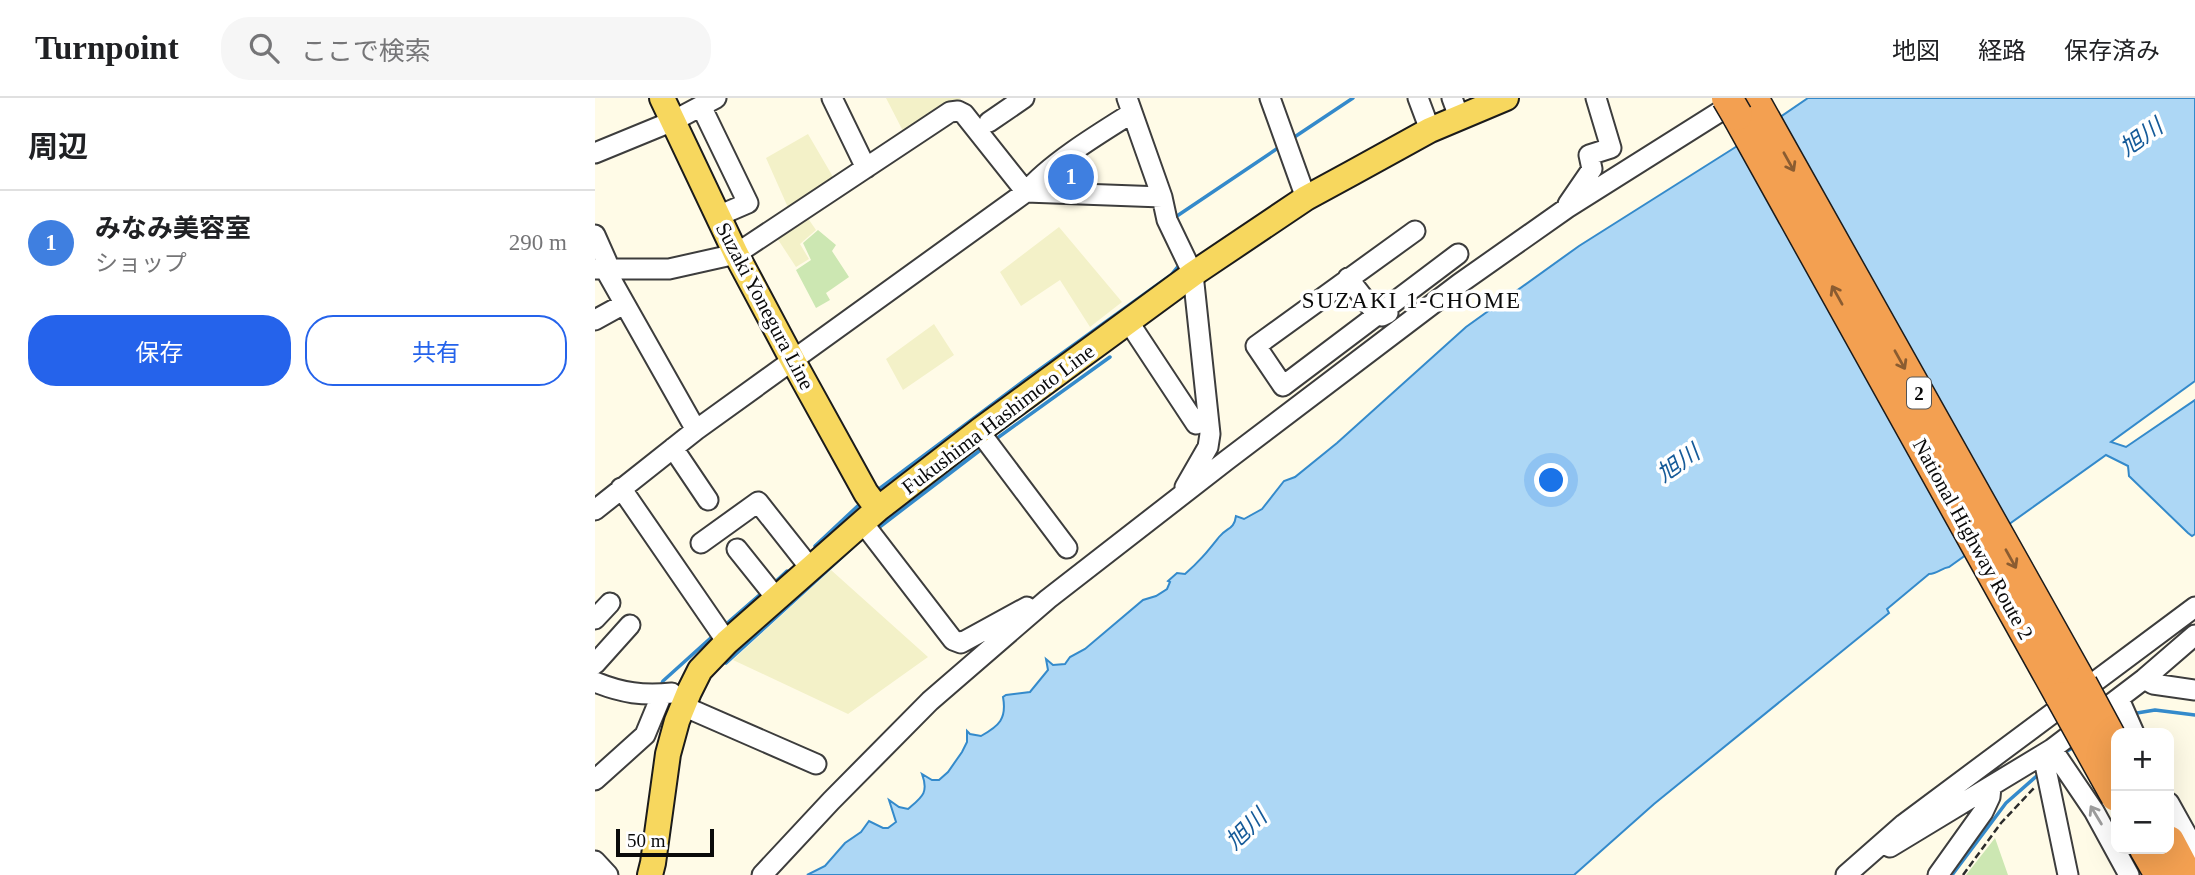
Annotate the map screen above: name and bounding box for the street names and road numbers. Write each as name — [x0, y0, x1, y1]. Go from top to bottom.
street label: Suzaki Yonegura Line — [711, 218, 819, 394]
street label: Fukushima Hashimoto Line — [897, 339, 1099, 499]
road number: 2 — [1907, 378, 1931, 408]
street label: National Highway Route 2 — [1908, 434, 2038, 644]

